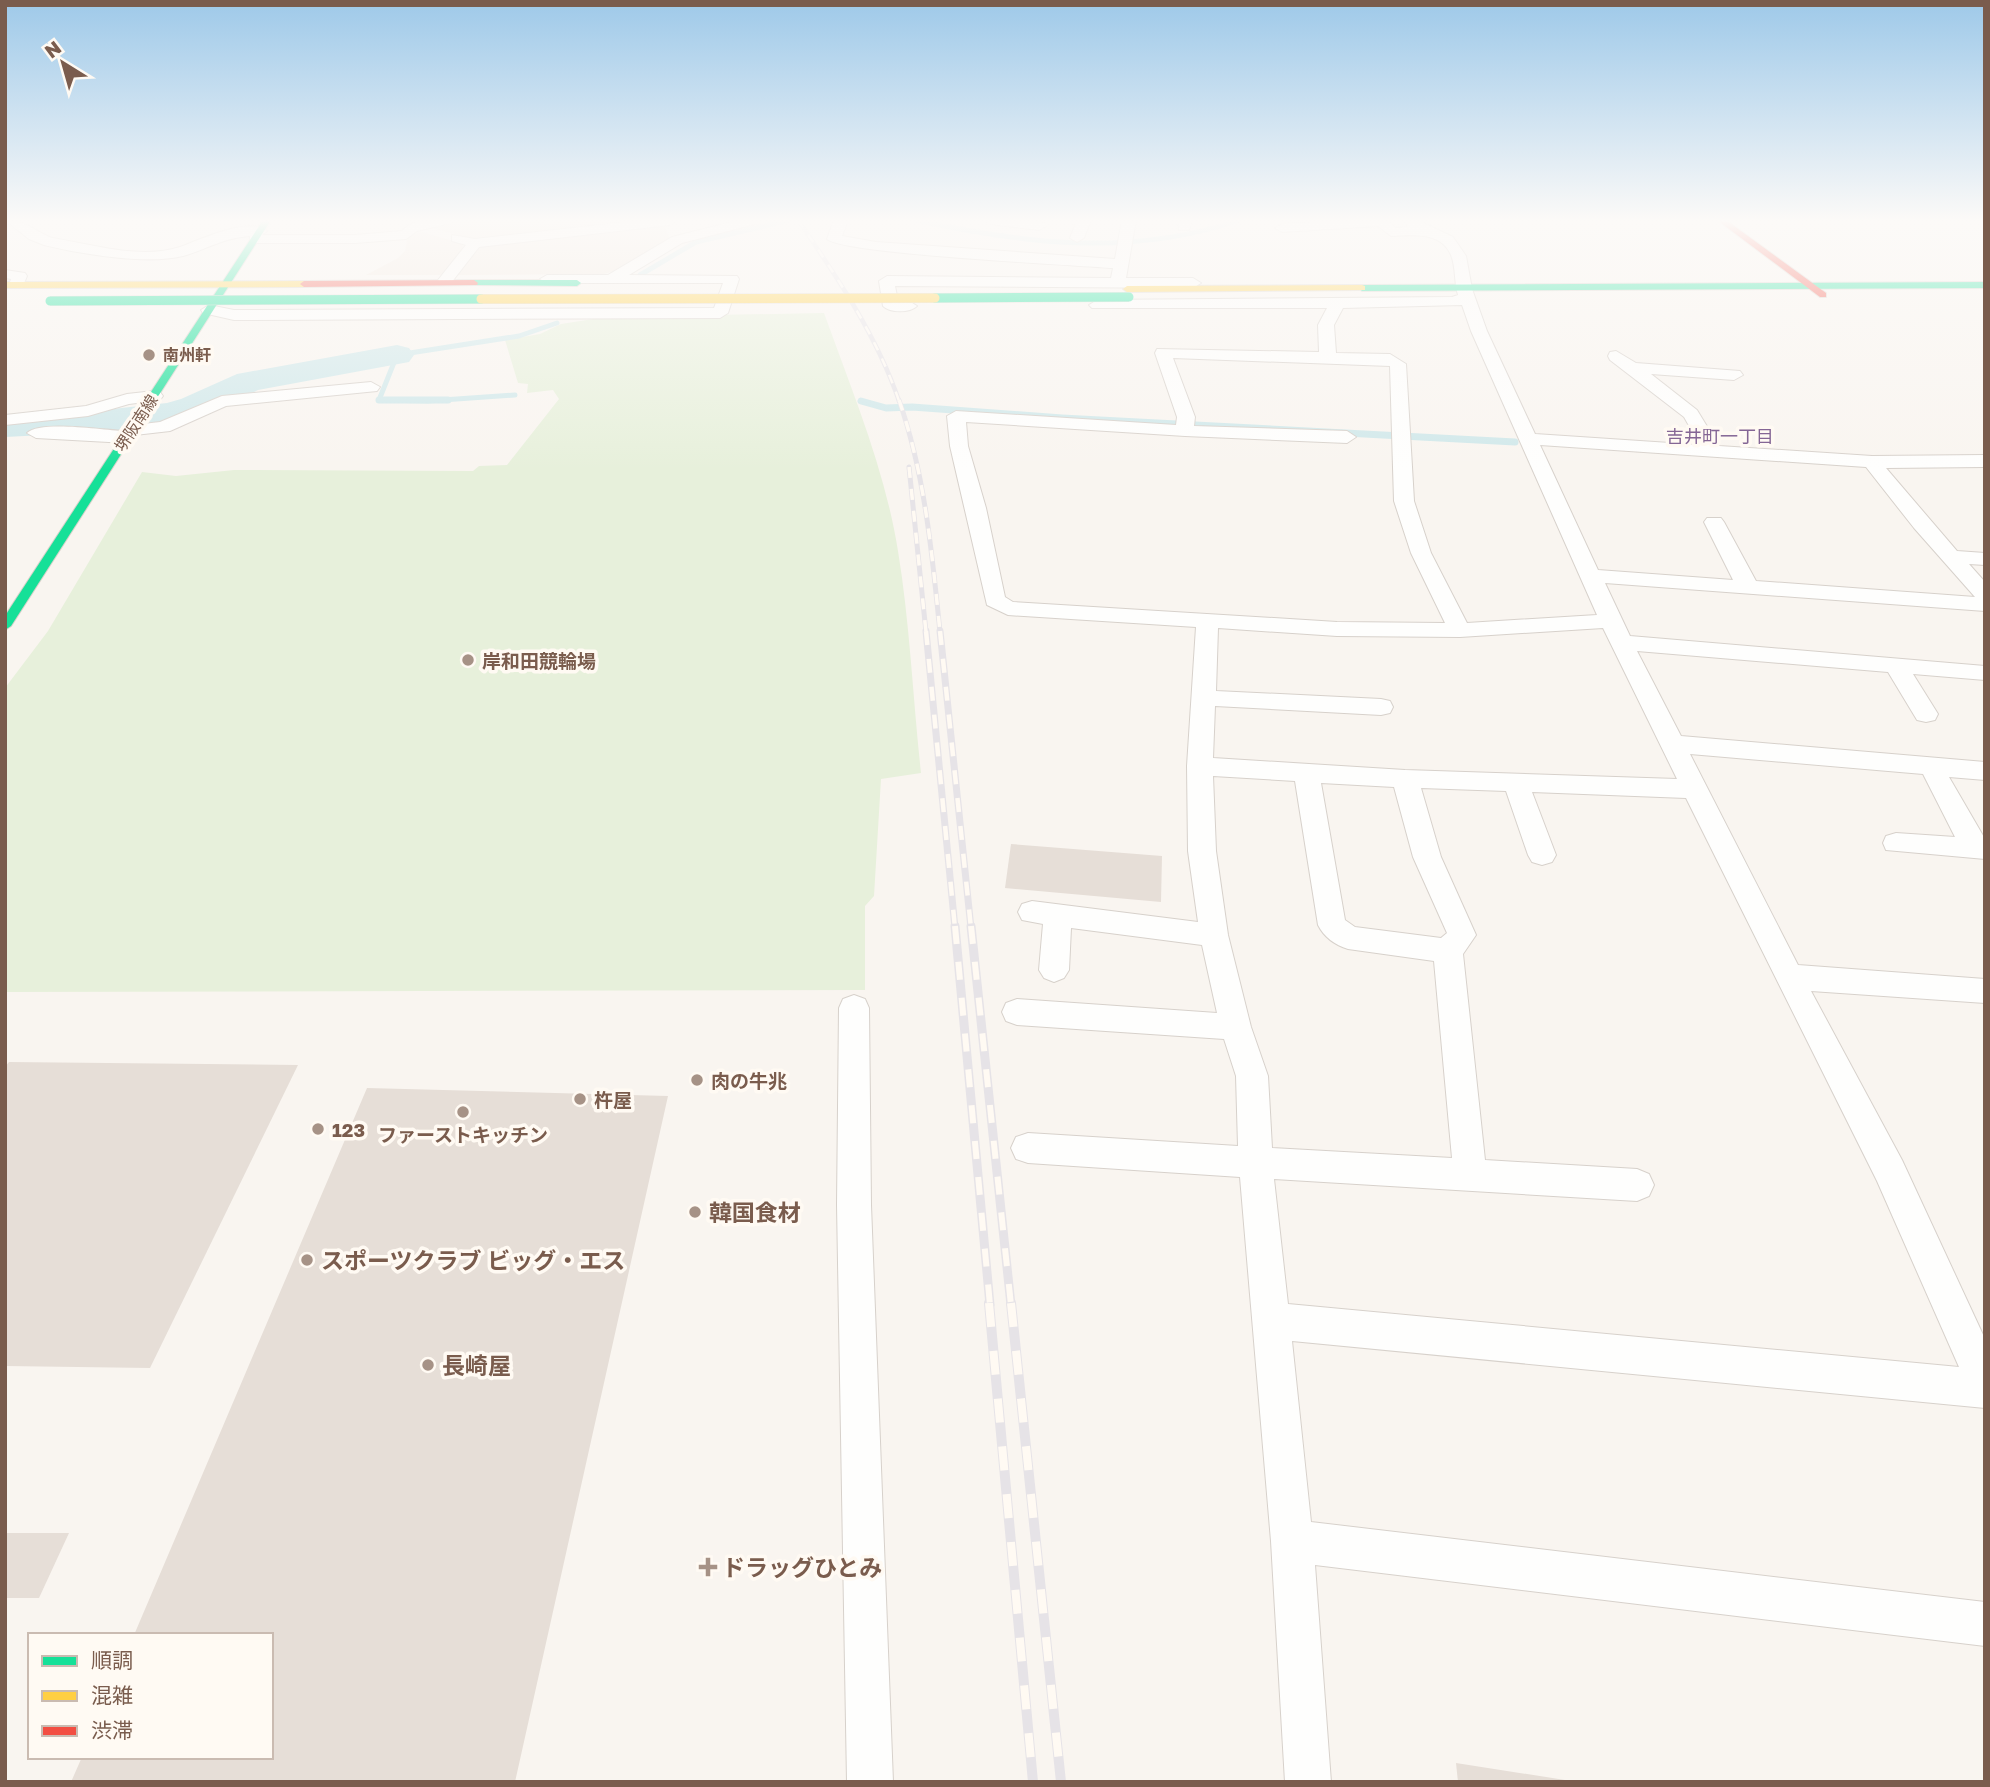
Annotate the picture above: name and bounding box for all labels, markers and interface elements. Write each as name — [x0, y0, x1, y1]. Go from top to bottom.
north arrow — [28, 28, 98, 98]
text: N — [40, 35, 65, 63]
place label: 南州軒 — [163, 345, 211, 365]
marker: 南州軒 — [141, 347, 157, 363]
street label: 堺阪南線 — [110, 391, 162, 455]
district label: 吉井町一丁目 — [1666, 425, 1774, 447]
place label: 岸和田競輪場 — [482, 649, 596, 672]
marker: 岸和田競輪場 — [460, 652, 476, 668]
place label: 肉の牛兆 — [711, 1069, 787, 1092]
marker: 肉の牛兆 — [689, 1072, 705, 1088]
place label: 杵屋 — [594, 1088, 632, 1111]
marker: 杵屋 — [572, 1091, 588, 1107]
marker: ファーストキッチン — [455, 1104, 471, 1120]
place label: 123 — [332, 1118, 365, 1141]
marker: 123 — [310, 1121, 326, 1137]
place label: ファーストキッチン — [378, 1123, 548, 1146]
place label: 韓国食材 — [709, 1198, 801, 1226]
marker: 韓国食材 — [687, 1204, 703, 1220]
place label: スポーツクラブ ビッグ・エス — [321, 1246, 625, 1274]
marker: スポーツクラブ ビッグ・エス — [299, 1252, 315, 1268]
place label: 長崎屋 — [442, 1351, 511, 1379]
marker: 長崎屋 — [420, 1357, 436, 1373]
place label: ドラッグひとみ — [722, 1553, 882, 1581]
marker: ドラッグひとみ — [700, 1559, 716, 1575]
legend — [28, 1633, 273, 1759]
text: 順調 — [91, 1647, 133, 1673]
text: 混雑 — [91, 1682, 133, 1708]
text: 渋滞 — [91, 1717, 133, 1743]

